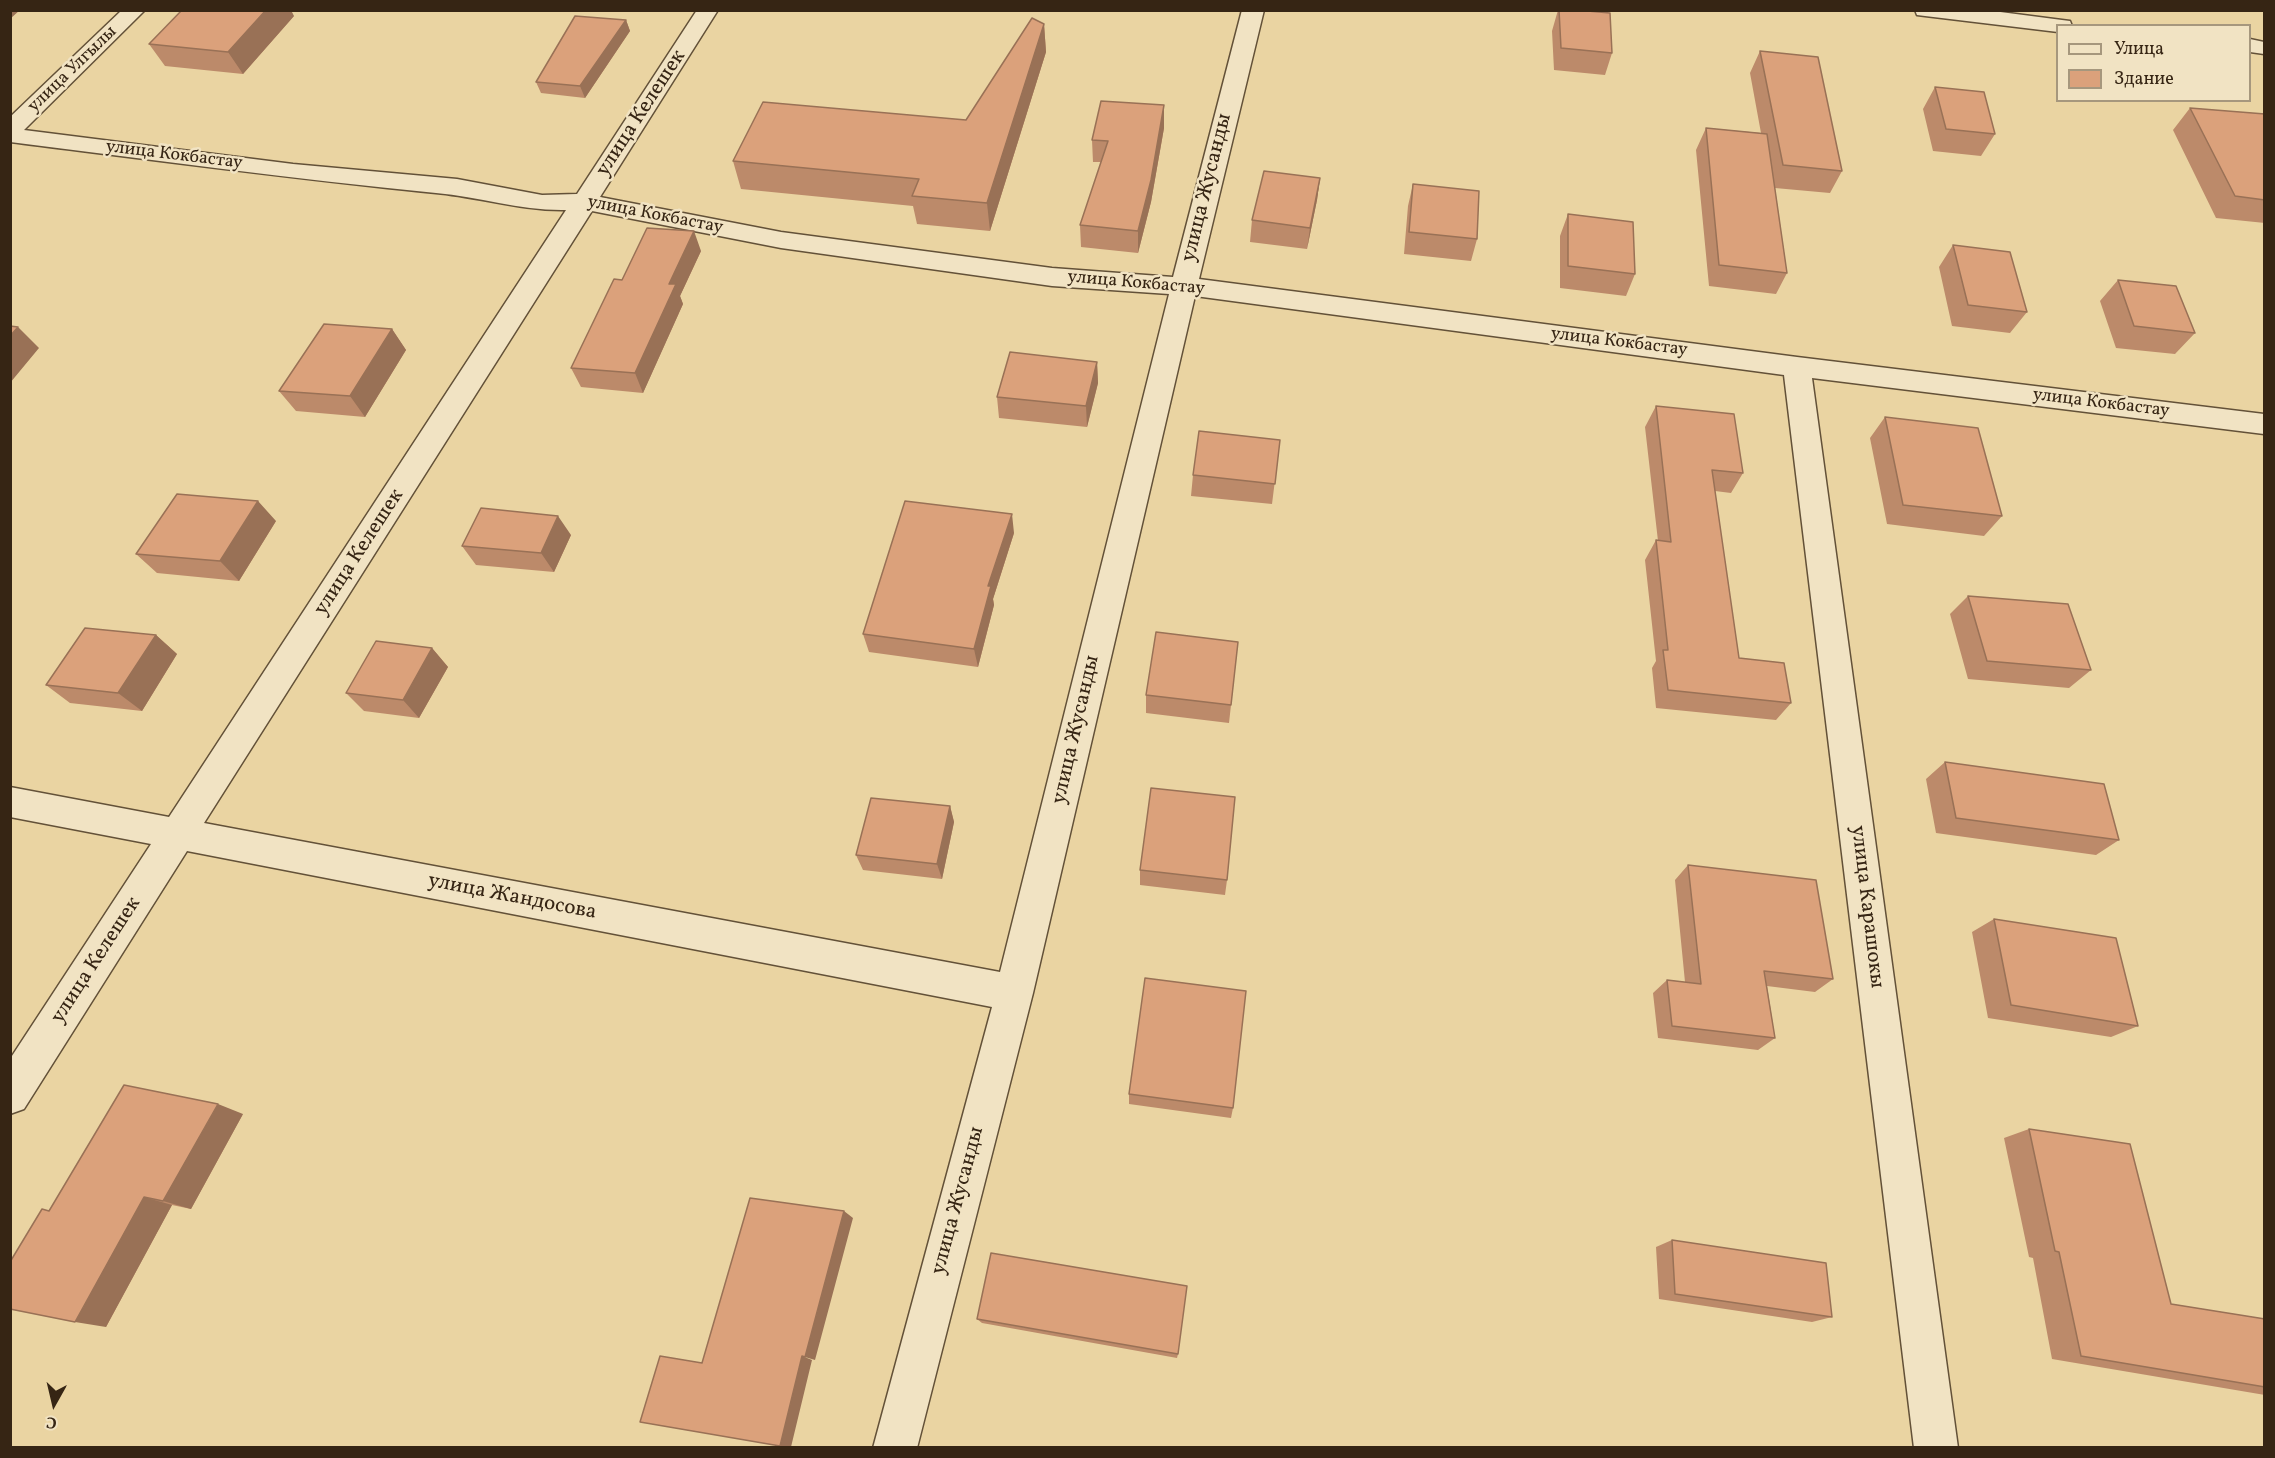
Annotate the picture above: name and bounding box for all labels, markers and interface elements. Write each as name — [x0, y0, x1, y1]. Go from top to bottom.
street label: улица Улгылы — [24, 22, 122, 118]
legend — [2056, 24, 2251, 102]
text: Улица — [2114, 37, 2164, 62]
street label: улица Келешек — [592, 46, 692, 182]
text: Здание — [2114, 67, 2174, 92]
street label: улица Жусанды — [1177, 111, 1239, 265]
street label: улица Кокбастау — [104, 137, 244, 175]
street label: улица Кокбастау — [585, 192, 725, 240]
street label: улица Кокбастау — [1066, 267, 1206, 301]
street label: улица Кокбастау — [1549, 324, 1689, 362]
street label: улица Кокбастау — [2031, 385, 2171, 423]
street label: улица Келешек — [310, 485, 410, 621]
street label: улица Жусанды — [1048, 653, 1106, 807]
street label: улица Карашокы — [1844, 824, 1888, 990]
street label: улица Жандосова — [426, 869, 598, 927]
street label: улица Келешек — [47, 893, 147, 1029]
street label: улица Жусанды — [927, 1124, 991, 1278]
north arrow — [24, 1374, 84, 1434]
text: С — [45, 1410, 58, 1433]

